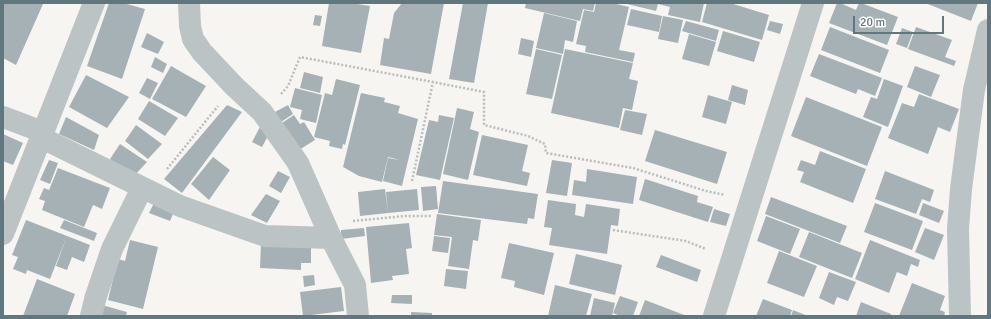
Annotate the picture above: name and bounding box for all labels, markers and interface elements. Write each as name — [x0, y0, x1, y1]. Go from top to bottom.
scale bar — [855, 8, 946, 34]
text: 20 m — [860, 15, 885, 30]

